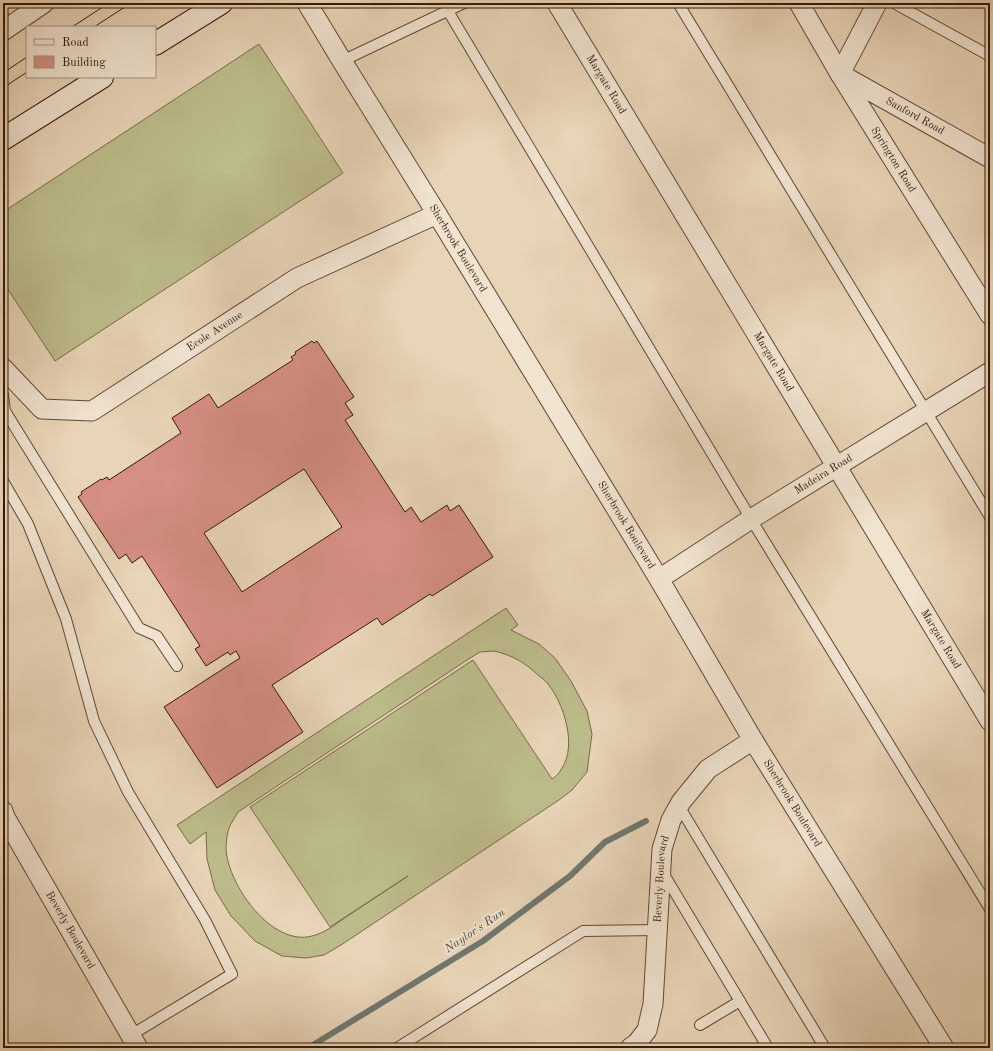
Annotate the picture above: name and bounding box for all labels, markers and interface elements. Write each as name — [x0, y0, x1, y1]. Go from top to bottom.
legend — [26, 26, 156, 78]
text: Road — [62, 37, 89, 49]
street label: Margate Road — [584, 53, 628, 116]
text: Building — [62, 57, 106, 69]
street label: Sanford Road — [884, 95, 946, 137]
street label: Springton Road — [869, 125, 918, 195]
street label: Sherbrook Boulevard — [427, 203, 489, 294]
street label: Ecole Avenue — [185, 309, 245, 353]
street label: Margate Road — [751, 330, 796, 394]
street label: Madeira Road — [793, 452, 855, 496]
street label: Sherbrook Boulevard — [595, 479, 657, 571]
street label: Margate Road — [919, 608, 963, 671]
street label: Sherbrook Boulevard — [761, 758, 824, 849]
street label: Beverly Boulevard — [652, 834, 671, 923]
street label: Beverly Boulevard — [44, 890, 97, 971]
water label: Naylor's Run — [442, 906, 507, 956]

